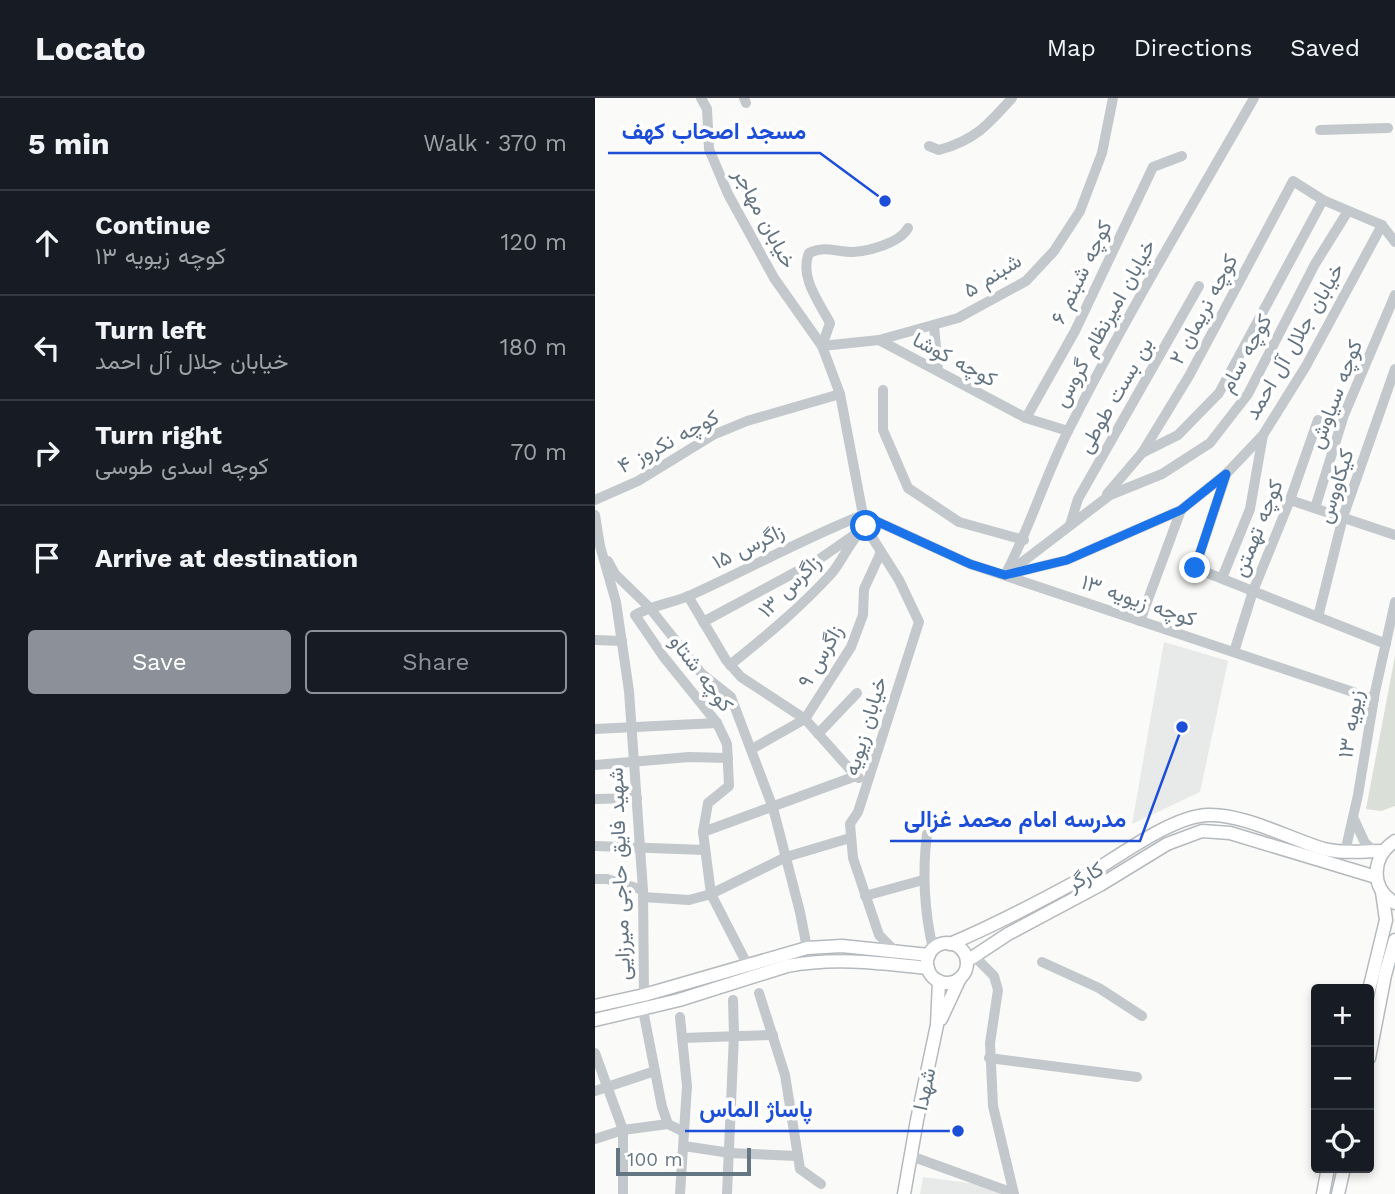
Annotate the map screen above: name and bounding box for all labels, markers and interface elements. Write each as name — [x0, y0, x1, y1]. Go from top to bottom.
text: Locato — [35, 29, 146, 68]
text: Map — [1047, 34, 1096, 62]
text: Directions — [1134, 34, 1252, 62]
text: Saved — [1290, 34, 1360, 62]
callout: مسجد اصحاب کهف — [608, 109, 820, 153]
text: مسجد اصحاب کهف — [622, 118, 806, 146]
text: 5 min — [28, 126, 110, 161]
text: Walk · 370 m — [423, 130, 567, 157]
street label: خیابان مهاجر — [727, 163, 802, 273]
text: Continue — [95, 210, 211, 240]
street label: کوچه شبنم ۶ — [1045, 216, 1119, 329]
icon: ahead — [28, 224, 66, 262]
text: 120 m — [501, 229, 567, 256]
street label: خیابان امیرنظام گروس — [1048, 235, 1162, 412]
text: کوچه زیویه ۱۳ — [95, 243, 226, 270]
street label: شبنم ۵ — [958, 247, 1027, 304]
street label: کوچه نریمان ۲ — [1163, 250, 1244, 369]
street label: خیابان جلال آل احمد — [1239, 258, 1349, 424]
street label: کوچه سام — [1213, 310, 1278, 397]
text: Turn left — [95, 315, 206, 345]
street label: کوچه کوشا — [908, 326, 1001, 393]
icon: left — [28, 329, 66, 367]
street label: بن بست طوطی — [1072, 333, 1159, 458]
text: 180 m — [500, 334, 567, 361]
street label: کوچه سیاوش — [1303, 336, 1369, 453]
text: خیابان جلال آل احمد — [95, 348, 288, 375]
street label: کوچه نکروز ۴ — [613, 404, 724, 480]
text: Turn right — [95, 420, 222, 450]
icon: right — [28, 434, 66, 472]
text: 70 m — [510, 439, 567, 466]
street label: کیکاووس — [1311, 446, 1360, 527]
text: کوچه اسدی طوسی — [95, 453, 269, 480]
street label: کوچه تهمتن — [1226, 476, 1290, 581]
route start — [850, 510, 881, 541]
street label: زاگرس ۱۵ — [708, 518, 788, 575]
icon: arrive — [28, 539, 66, 577]
text: Arrive at destination — [95, 543, 358, 573]
street label: زاگرس ۱۳ — [752, 549, 826, 623]
route end — [1179, 552, 1210, 583]
street label: کوچه زیویه ۱۳ — [1078, 569, 1200, 633]
street label: زاگرس ۹ — [792, 620, 849, 692]
street label: کوچه شتاو — [663, 629, 739, 718]
button: Save — [28, 630, 291, 694]
button: Share — [305, 630, 567, 694]
street label: خیابان زیویه — [838, 674, 893, 779]
street label: زیویه ۱۳ — [1332, 688, 1369, 760]
street label: شهید فایق حاجی میرزایی — [603, 767, 636, 981]
callout: مدرسه امام محمد غزالی — [890, 797, 1140, 841]
text: مدرسه امام محمد غزالی — [904, 806, 1126, 834]
street label: کارگر — [1062, 856, 1108, 898]
map controls — [1311, 984, 1374, 1173]
button: + — [1311, 984, 1374, 1047]
button: − — [1311, 1047, 1374, 1110]
street label: شهدا — [907, 1065, 942, 1113]
callout: پاساژ الماس — [685, 1087, 827, 1131]
text: پاساژ الماس — [699, 1096, 813, 1125]
button: locate — [1311, 1110, 1374, 1173]
scale bar — [616, 1145, 751, 1177]
text: 100 m — [627, 1148, 683, 1171]

